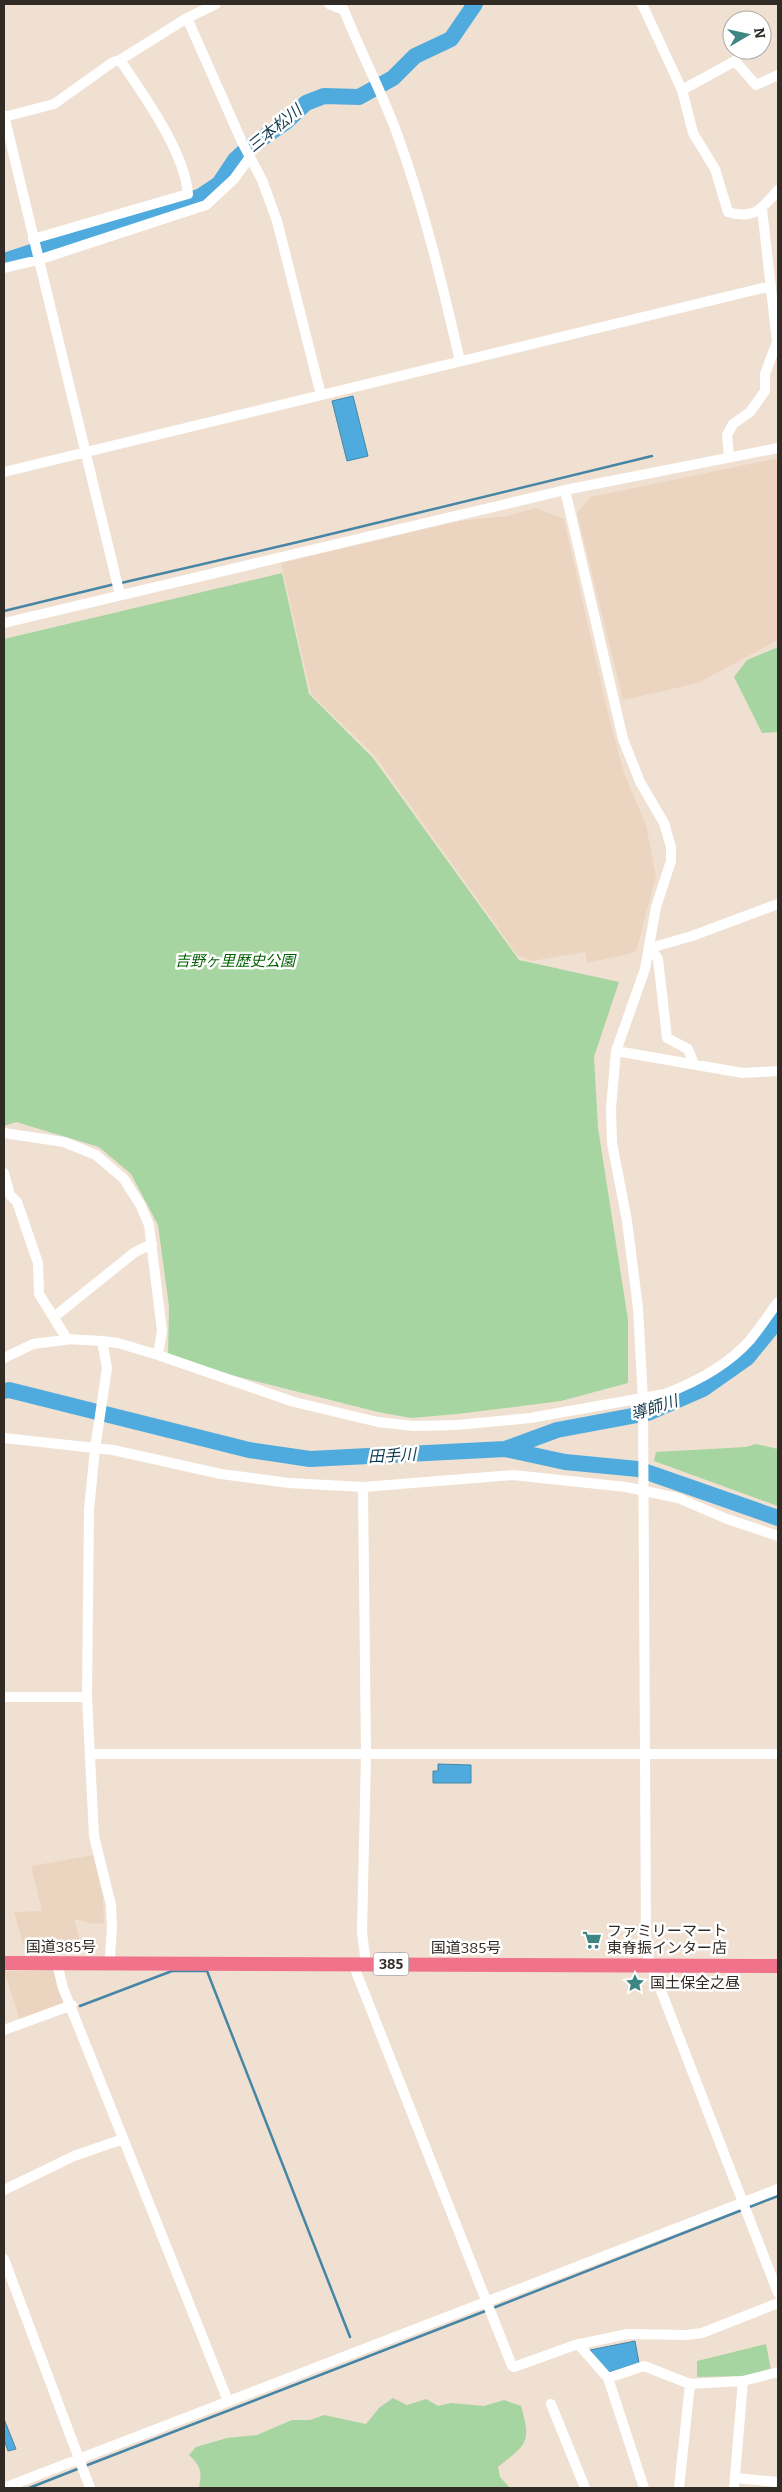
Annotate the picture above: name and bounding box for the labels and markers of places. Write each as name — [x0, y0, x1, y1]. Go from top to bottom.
place label: ファミリーマート 東脊振インター店 — [607, 1922, 727, 1957]
supermarket icon: ファミリーマート 東脊振インター店 — [581, 1929, 603, 1951]
place icon: 国土保全之昼 — [624, 1972, 646, 1994]
place label: 国土保全之昼 — [650, 1974, 740, 1992]

